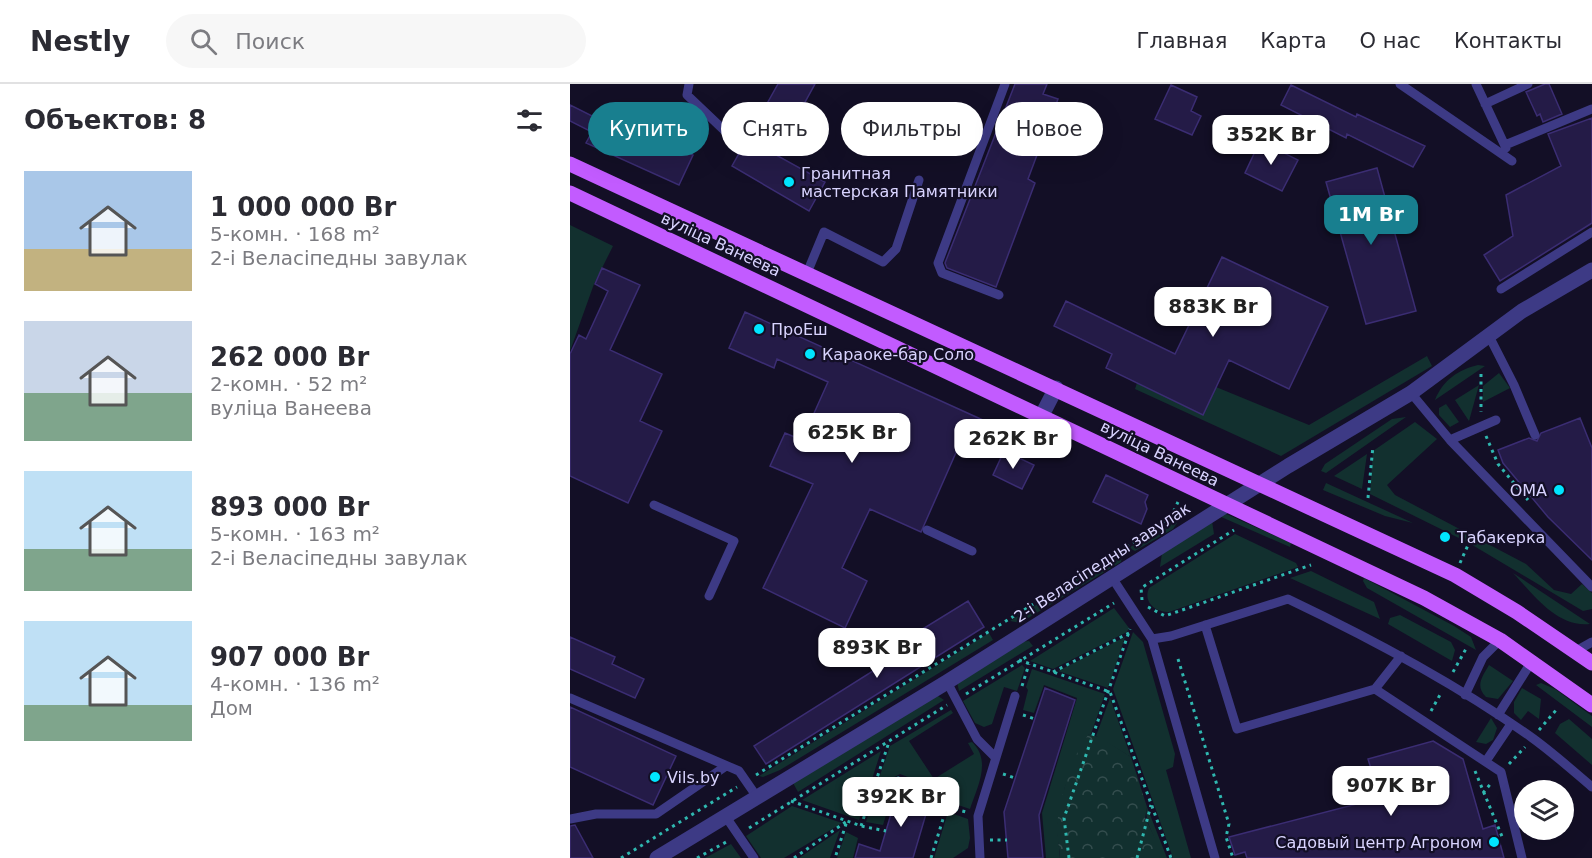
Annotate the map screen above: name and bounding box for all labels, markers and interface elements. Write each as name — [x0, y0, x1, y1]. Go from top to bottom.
search box — [166, 14, 586, 68]
text: Nestly — [30, 25, 130, 58]
icon: search — [187, 25, 220, 58]
text: Поиск — [235, 29, 305, 54]
text: Главная — [1137, 29, 1227, 53]
text: Карта — [1260, 29, 1327, 53]
text: О нас — [1360, 29, 1421, 53]
text: Контакты — [1454, 29, 1562, 53]
chip: Купить — [588, 102, 709, 156]
chip: Снять — [721, 102, 829, 156]
chip: Фильтры — [841, 102, 983, 156]
chip: Новое — [995, 102, 1103, 156]
icon: filters — [513, 104, 546, 137]
text: Объектов: 8 — [24, 105, 206, 135]
pin: 352K Br — [1216, 115, 1326, 166]
text: 352K Br — [1226, 122, 1316, 146]
place label: Гранитная мастерская Памятники — [801, 164, 998, 201]
marker: Гранитная мастерская Памятники — [782, 175, 796, 189]
text: 1 000 000 Br — [210, 192, 396, 222]
icon: home — [72, 195, 144, 267]
pin: 1M Br — [1329, 195, 1413, 246]
text: 1M Br — [1338, 202, 1404, 226]
street label: вуліца Ванеева — [658, 208, 783, 280]
text: 5-комн. · 168 m² — [210, 222, 380, 246]
text: 2-і Веласіпедны завулак — [210, 246, 468, 270]
pin: 883K Br — [1158, 287, 1268, 338]
text: 883K Br — [1168, 294, 1258, 318]
place label: ПроЕш — [771, 320, 828, 339]
marker: ПроЕш — [752, 322, 766, 336]
text: 262 000 Br — [210, 342, 369, 372]
icon: home — [72, 345, 144, 417]
place label: Караоке-бар Соло — [822, 345, 974, 364]
marker: Караоке-бар Соло — [803, 347, 817, 361]
text: 2-комн. · 52 m² — [210, 372, 367, 396]
text: вуліца Ванеева — [210, 396, 372, 420]
pin: 625K Br — [797, 413, 907, 464]
street label: вуліца Ванеева — [1097, 417, 1222, 490]
pin: 262K Br — [958, 419, 1068, 470]
text: 625K Br — [807, 420, 897, 444]
text: 262K Br — [968, 426, 1058, 450]
place label: ОМА — [1510, 481, 1547, 500]
marker: ОМА — [1552, 483, 1566, 497]
text: 893 000 Br — [210, 492, 369, 522]
icon: home — [72, 495, 144, 567]
street label: 2-і Веласіпедны завулак — [1011, 498, 1194, 626]
text: 5-комн. · 163 m² — [210, 522, 380, 546]
place label: Табакерка — [1456, 528, 1545, 547]
marker: Табакерка — [1438, 530, 1452, 544]
text: 2-і Веласіпедны завулак — [210, 546, 468, 570]
pin: 893K Br — [822, 628, 932, 679]
text: 893K Br — [832, 635, 922, 659]
text: 907 000 Br — [210, 642, 369, 672]
icon: home — [72, 645, 144, 717]
text: 4-комн. · 136 m² — [210, 672, 380, 696]
text: Дом — [210, 696, 253, 720]
pin: 907K Br — [1336, 766, 1446, 817]
place label: Vils.by — [667, 768, 720, 787]
marker: Vils.by — [648, 770, 662, 784]
text: 907K Br — [1346, 773, 1436, 797]
pin: 392K Br — [846, 777, 956, 828]
map controls — [1514, 780, 1574, 840]
button: layers — [1514, 780, 1574, 840]
text: 392K Br — [856, 784, 946, 808]
place label: Садовый центр Агроном — [1275, 833, 1482, 852]
marker: Садовый центр Агроном — [1487, 835, 1501, 849]

